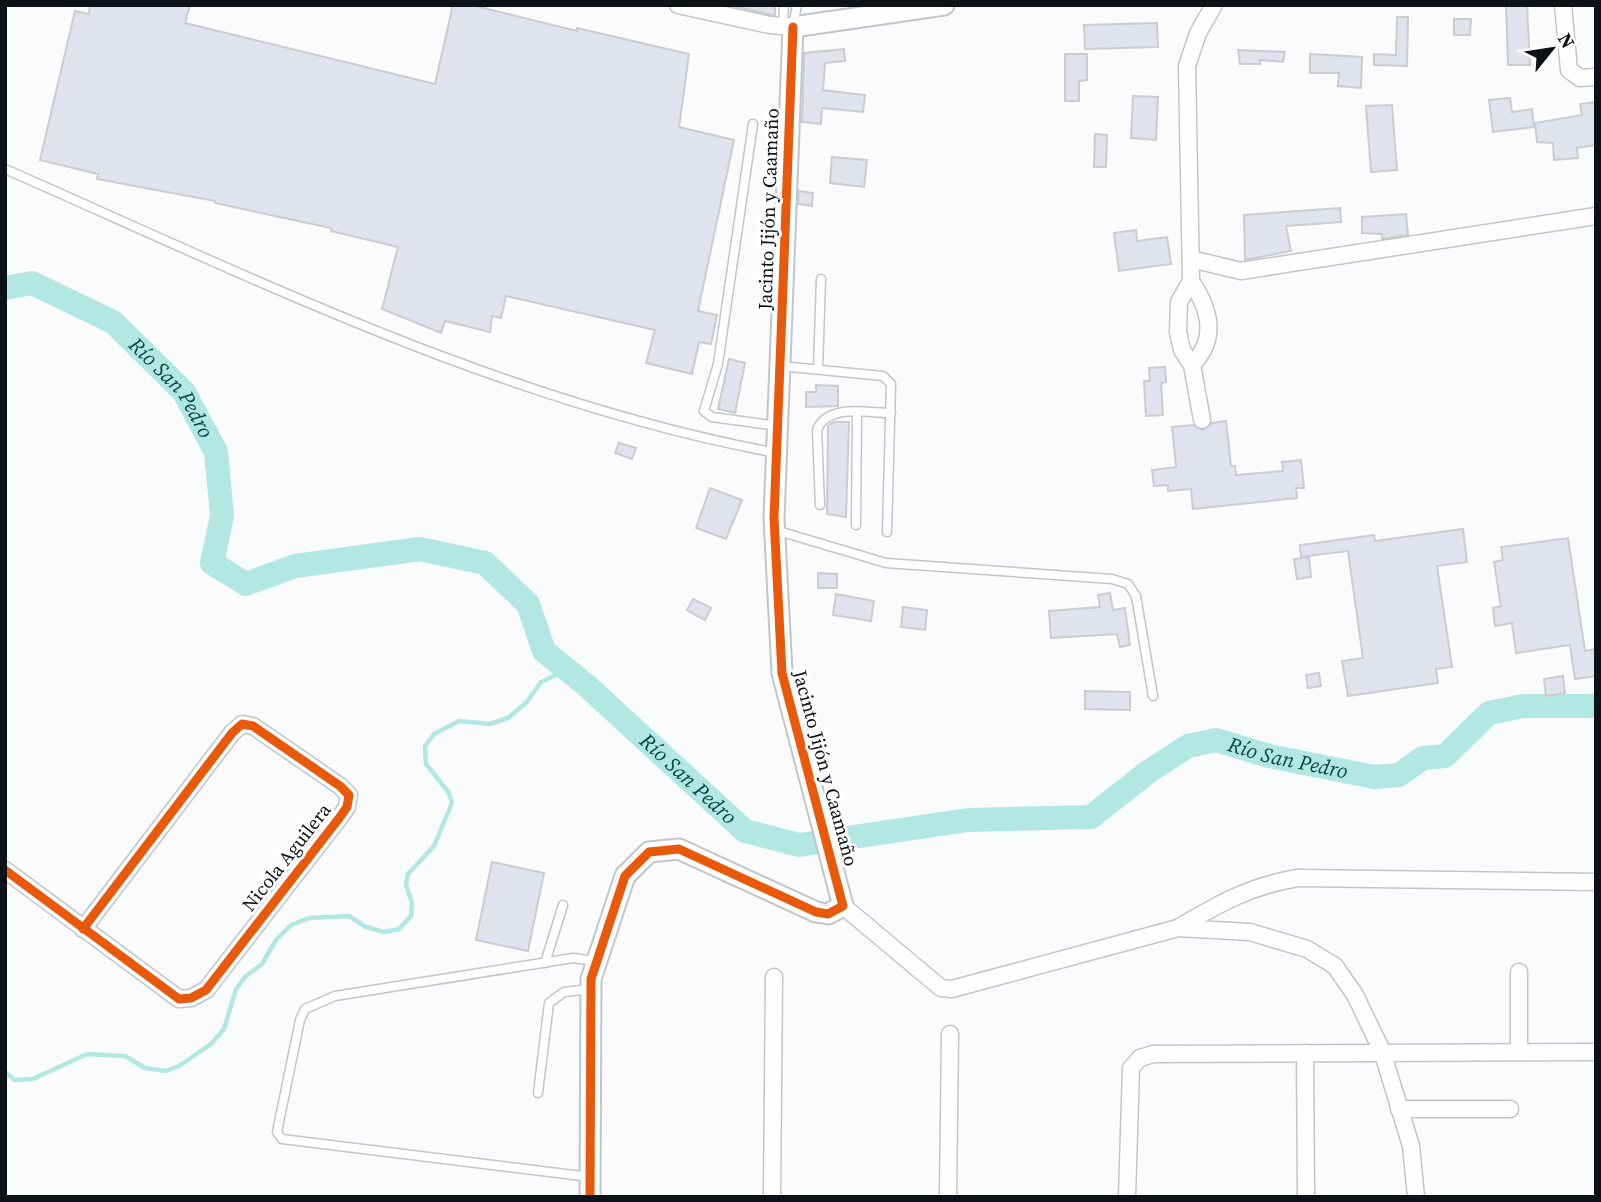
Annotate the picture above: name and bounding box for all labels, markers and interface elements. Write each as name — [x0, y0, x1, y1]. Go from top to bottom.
north arrow — [1517, 14, 1587, 84]
text: N — [1552, 28, 1582, 53]
street label: Jacinto Jijón y Caamaño — [751, 108, 785, 311]
water label: Río San Pedro — [122, 330, 221, 443]
street label: Jacinto Jijón y Caamaño — [787, 666, 865, 869]
water label: Río San Pedro — [633, 726, 743, 831]
water label: Río San Pedro — [1223, 729, 1350, 785]
street label: Nicola Aguilera — [236, 797, 337, 917]

